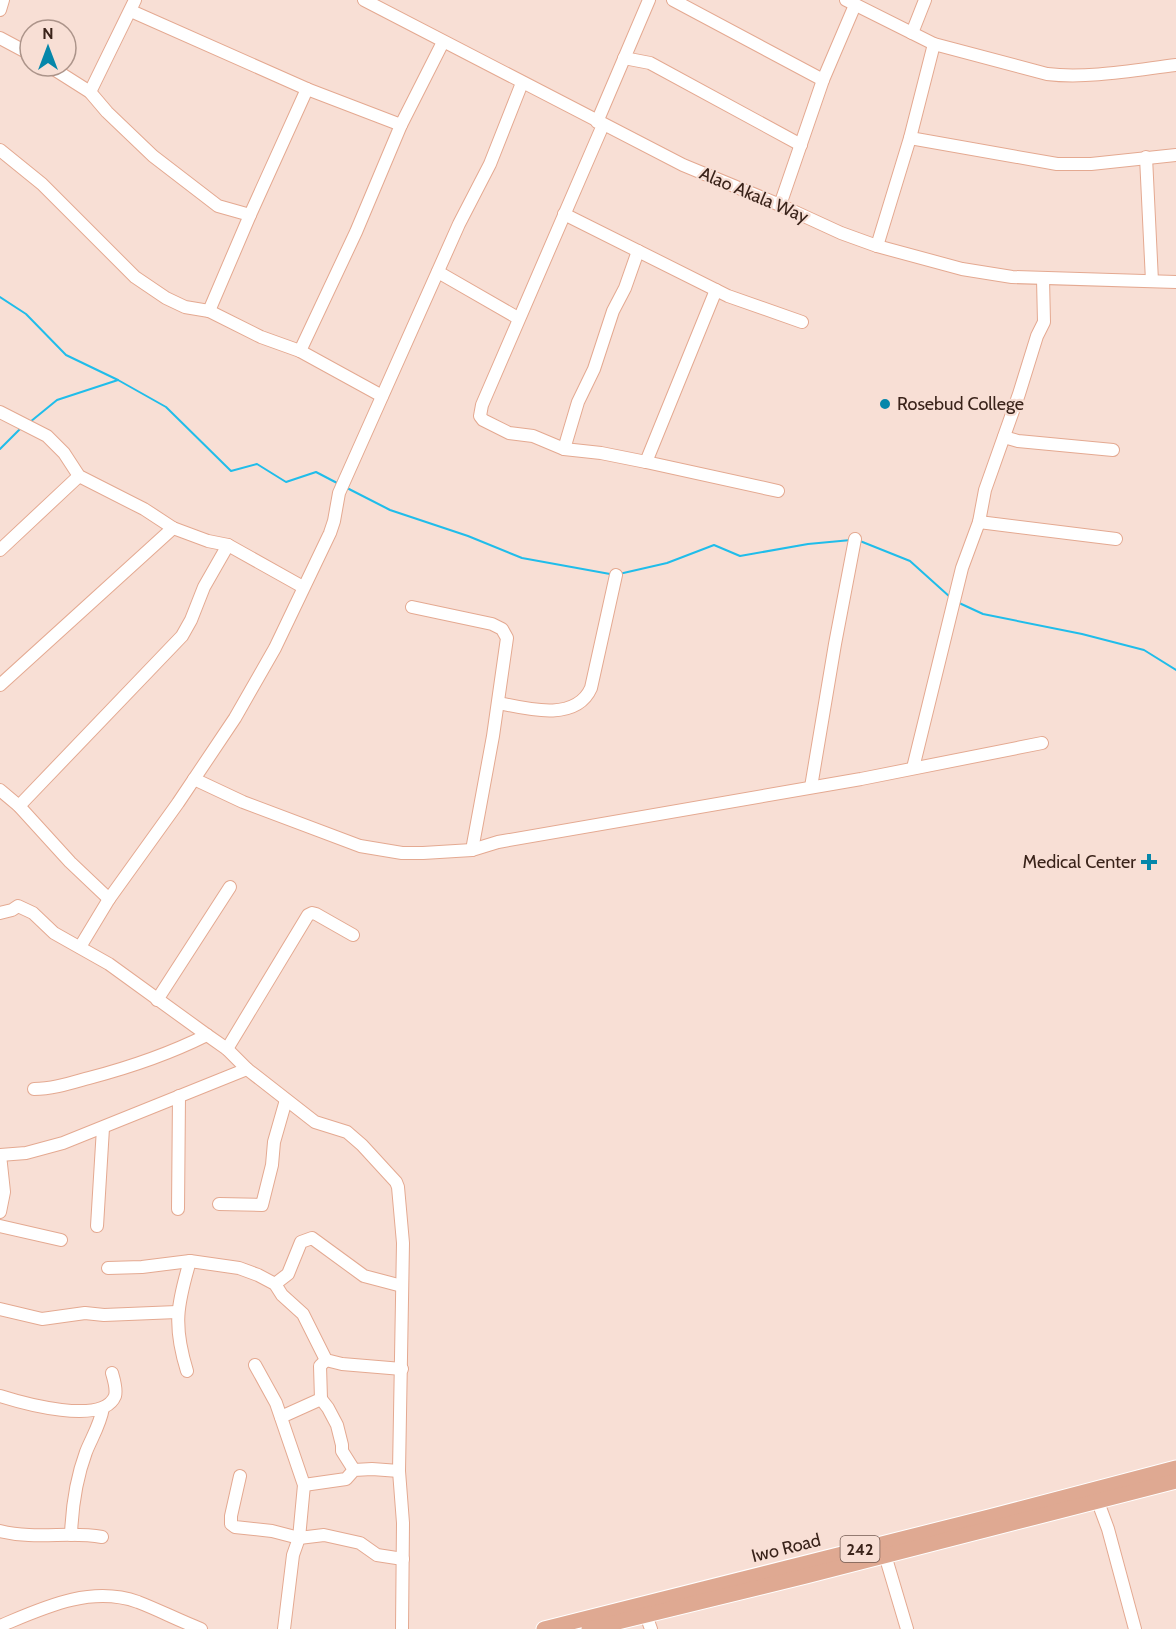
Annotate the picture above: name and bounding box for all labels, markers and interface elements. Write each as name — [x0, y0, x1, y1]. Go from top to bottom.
north arrow — [18, 18, 78, 78]
text: N — [42, 24, 54, 43]
street label: Alao Akala Way — [696, 162, 812, 228]
place label: Rosebud College — [897, 393, 1024, 415]
marker: Rosebud College — [878, 397, 892, 411]
place label: Medical Center — [1023, 851, 1136, 873]
marker: Medical Center — [1140, 853, 1158, 871]
street label: Iwo Road — [749, 1529, 823, 1567]
road number: 242 — [840, 1536, 880, 1562]

